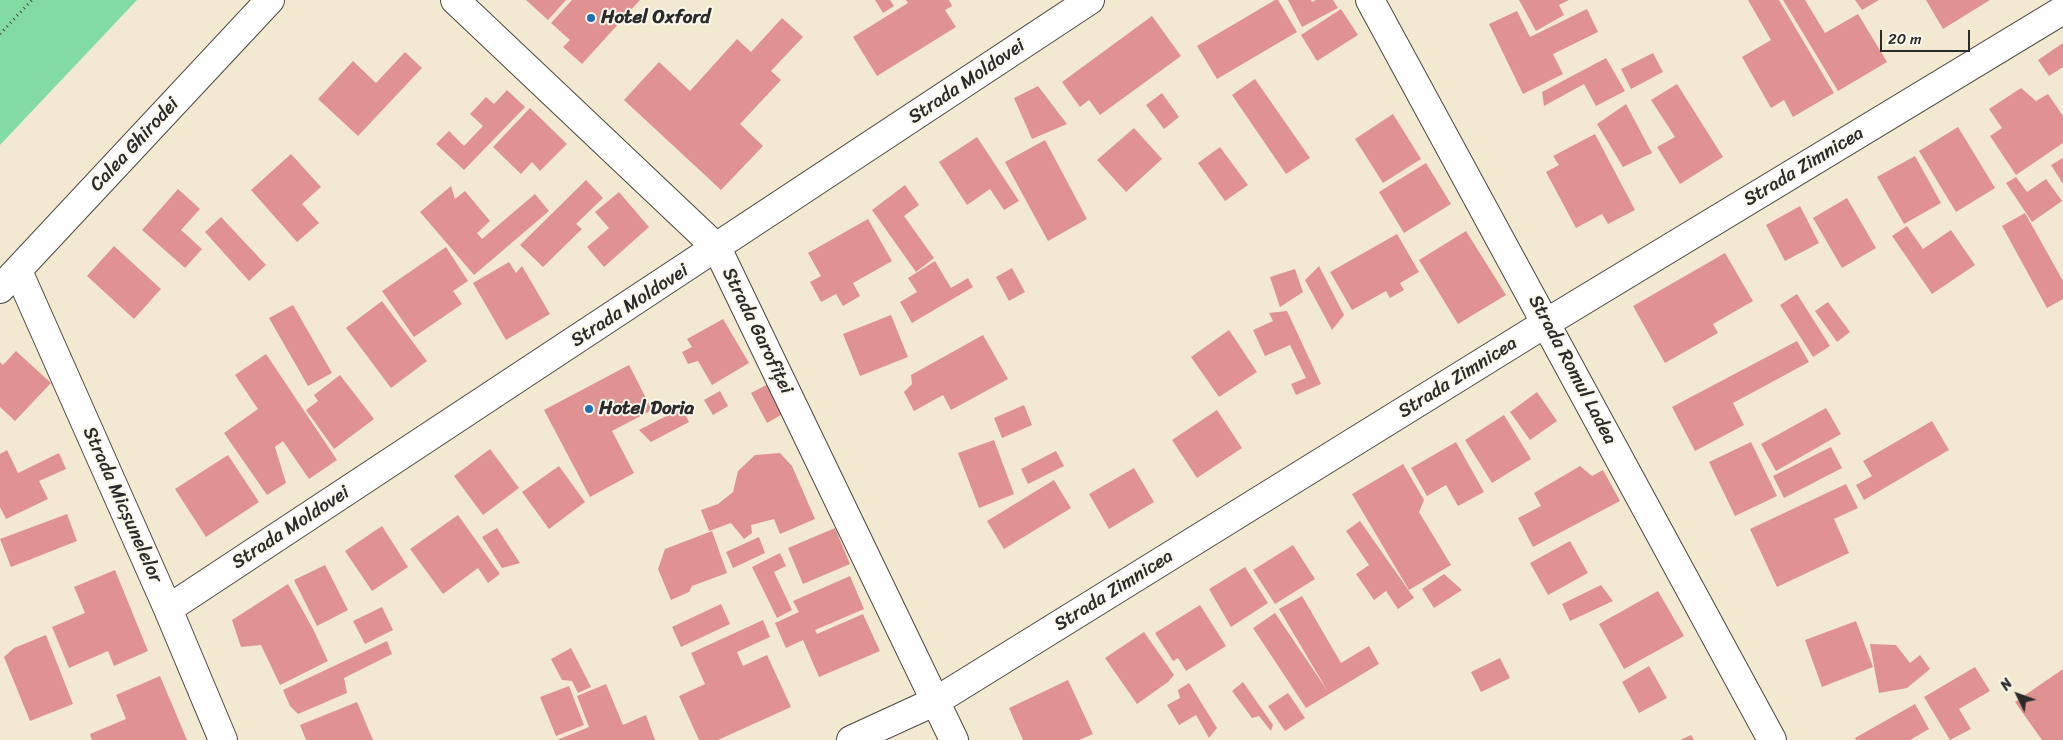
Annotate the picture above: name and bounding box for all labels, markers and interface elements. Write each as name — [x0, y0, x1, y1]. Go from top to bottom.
place label: Hotel Oxford — [601, 7, 710, 29]
marker: Hotel Oxford — [585, 12, 597, 24]
scale bar — [1883, 20, 1973, 52]
text: 20 m — [1888, 26, 1922, 52]
street label: Strada Moldovei — [904, 35, 1030, 129]
street label: Calea Ghirodei — [86, 93, 184, 197]
street label: Strada Zimnicea — [1740, 122, 1868, 212]
street label: Strada Moldovei — [567, 260, 693, 352]
street label: Strada Garofiței — [717, 264, 797, 398]
street label: Strada Romul Ladea — [1523, 291, 1621, 449]
street label: Strada Zimnicea — [1394, 332, 1522, 424]
place label: Hotel Doria — [599, 398, 694, 420]
marker: Hotel Doria — [583, 403, 595, 415]
street label: Strada Micșunelelor — [77, 423, 167, 587]
street label: Strada Moldovei — [228, 482, 354, 574]
street label: Strada Zimnicea — [1050, 545, 1178, 637]
north arrow — [1993, 670, 2043, 720]
text: N — [1994, 673, 2019, 697]

